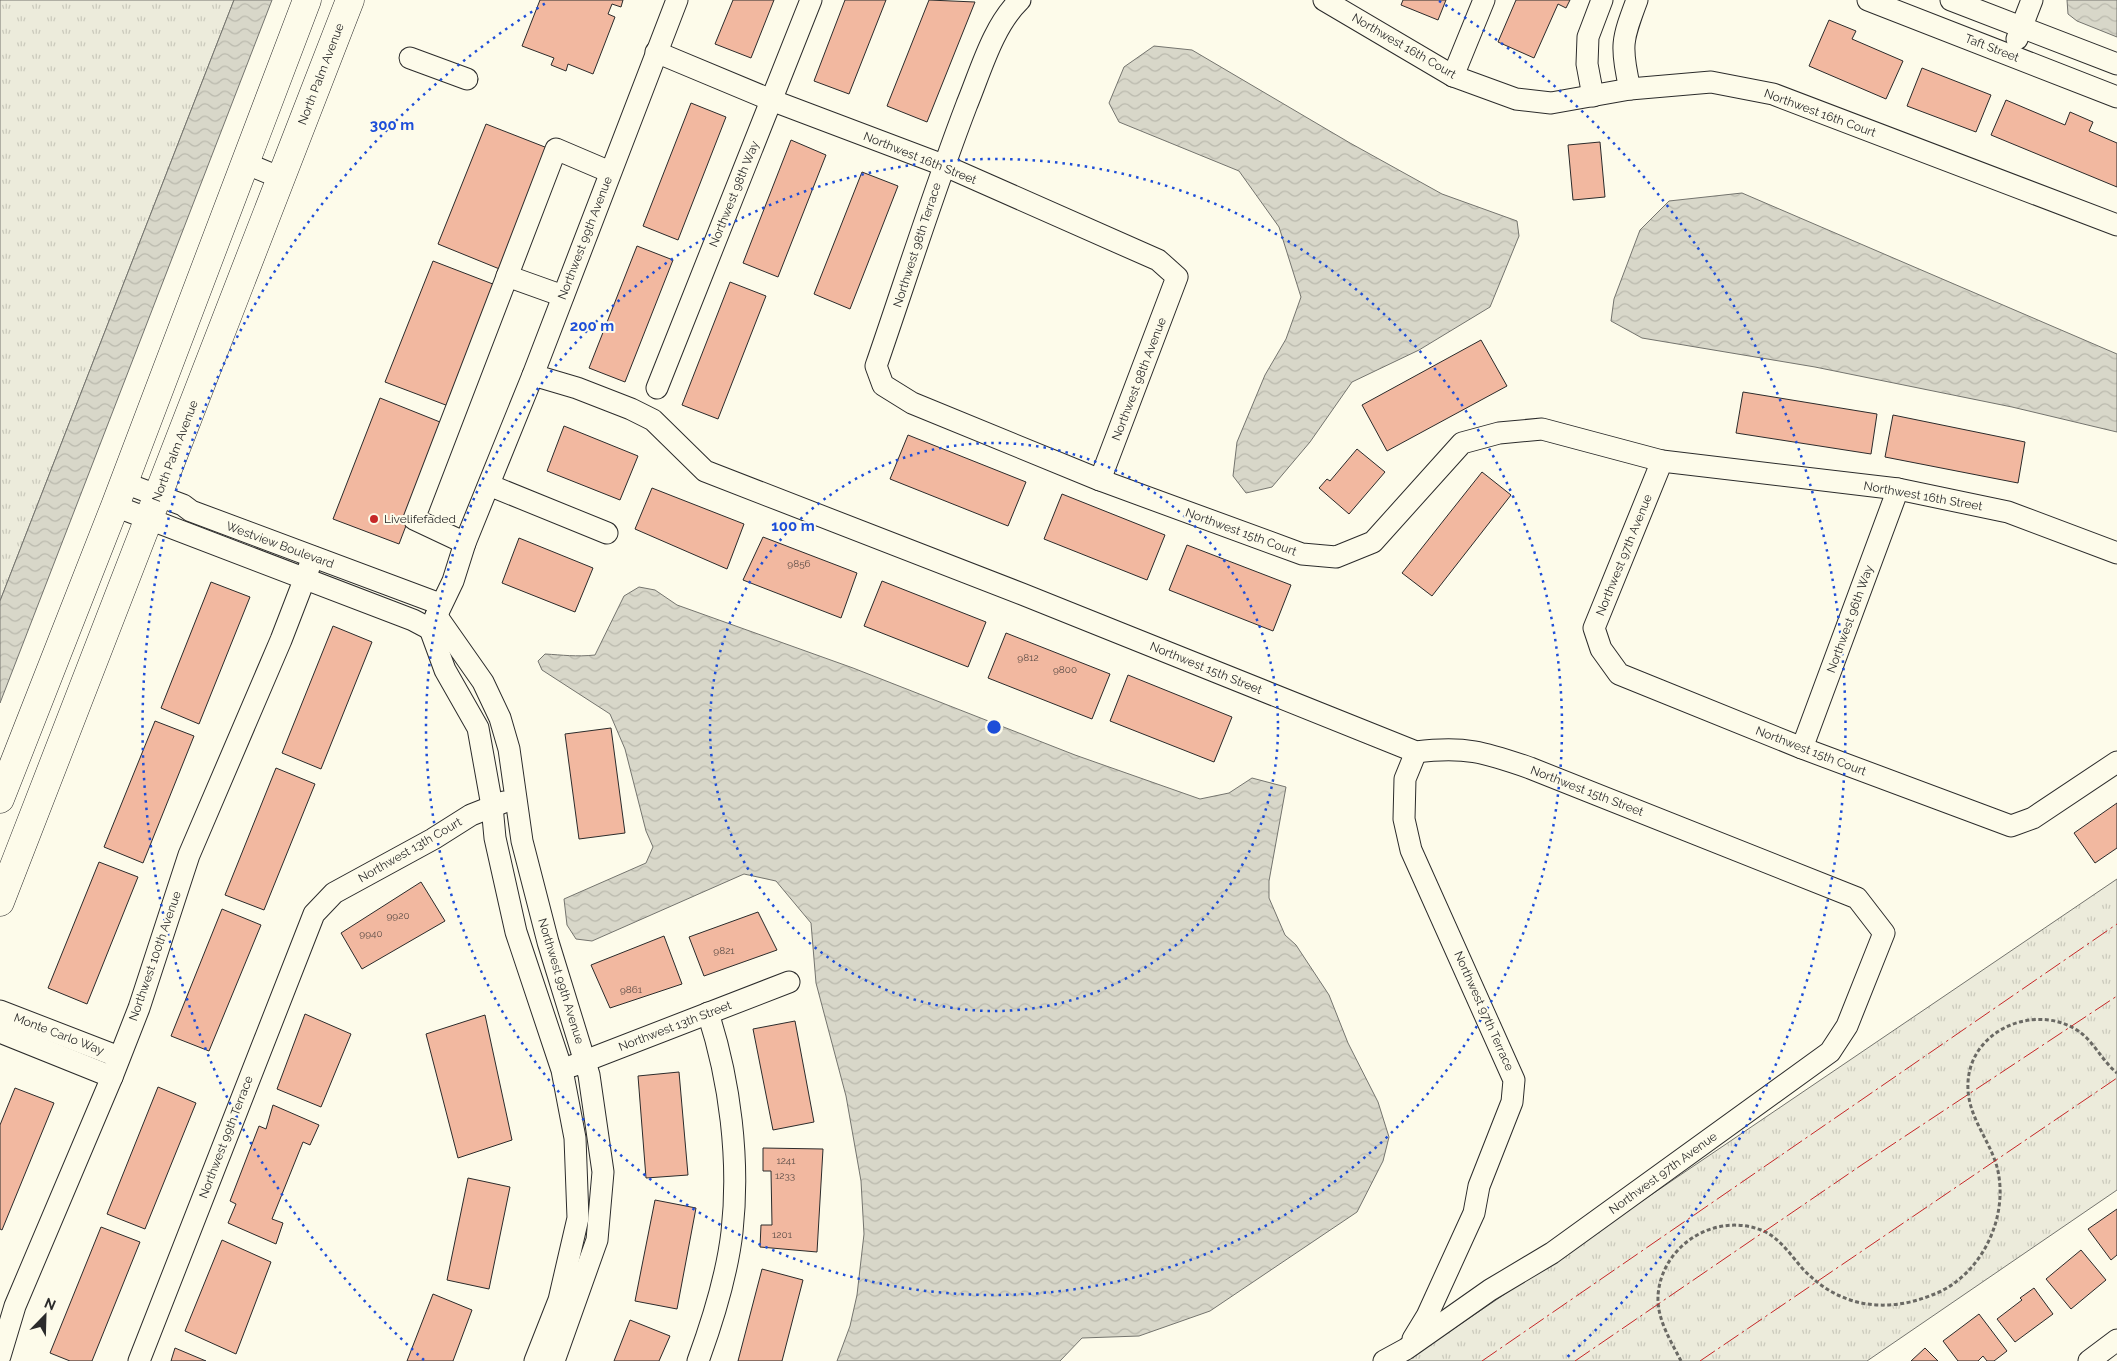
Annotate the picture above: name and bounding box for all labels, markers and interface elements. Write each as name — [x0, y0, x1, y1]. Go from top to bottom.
street label: Northwest 16th Court — [1349, 10, 1459, 82]
street label: North Palm Avenue — [295, 21, 347, 127]
street label: Taft Street — [1963, 31, 2021, 65]
street label: Northwest 16th Court — [1762, 86, 1878, 140]
text: 300 m — [370, 116, 414, 134]
street label: Northwest 16th Street — [861, 129, 979, 187]
street label: Northwest 98th Way — [706, 138, 762, 249]
street label: Northwest 99th Avenue — [555, 174, 615, 302]
street label: Northwest 98th Terrace — [890, 181, 944, 309]
street label: Northwest 98th Avenue — [1109, 315, 1169, 443]
text: 200 m — [570, 317, 614, 335]
street label: North Palm Avenue — [149, 398, 201, 504]
street label: Northwest 16th Street — [1862, 479, 1984, 513]
street label: Northwest 97th Avenue — [1593, 492, 1655, 618]
street label: Northwest 15th Court — [1183, 505, 1299, 559]
place label: Livelifefaded — [384, 512, 456, 526]
marker: Livelifefaded — [368, 513, 380, 525]
text: 100 m — [771, 517, 815, 535]
street label: Westview Boulevard — [224, 519, 336, 571]
house number: 9856 — [787, 558, 811, 569]
street label: Northwest 96th Way — [1824, 563, 1876, 675]
street label: Northwest 15th Street — [1148, 639, 1264, 697]
house number: 9812 — [1017, 652, 1039, 663]
house number: 9800 — [1053, 664, 1077, 675]
centre of rings — [985, 718, 1003, 736]
street label: Northwest 15th Court — [1754, 723, 1868, 779]
street label: Northwest 15th Street — [1529, 763, 1645, 819]
street label: Northwest 13th Court — [356, 815, 464, 885]
street label: Northwest 100th Avenue — [126, 889, 184, 1023]
house number: 9920 — [386, 910, 410, 921]
street label: Northwest 99th Avenue — [535, 916, 587, 1046]
house number: 9940 — [359, 928, 383, 939]
house number: 9821 — [713, 945, 735, 956]
street label: Northwest 97th Terrace — [1451, 949, 1517, 1073]
house number: 9861 — [620, 984, 643, 995]
street label: Northwest 13th Street — [617, 998, 733, 1054]
street label: Monte Carlo Way — [12, 1010, 106, 1058]
street label: Northwest 99th Terrace — [196, 1074, 256, 1200]
street label: Northwest 97th Avenue — [1606, 1129, 1720, 1217]
house number: 1241 — [776, 1155, 796, 1166]
house number: 1233 — [775, 1170, 795, 1181]
house number: 1201 — [772, 1229, 793, 1240]
north arrow — [20, 1291, 70, 1341]
text: N — [42, 1295, 58, 1313]

